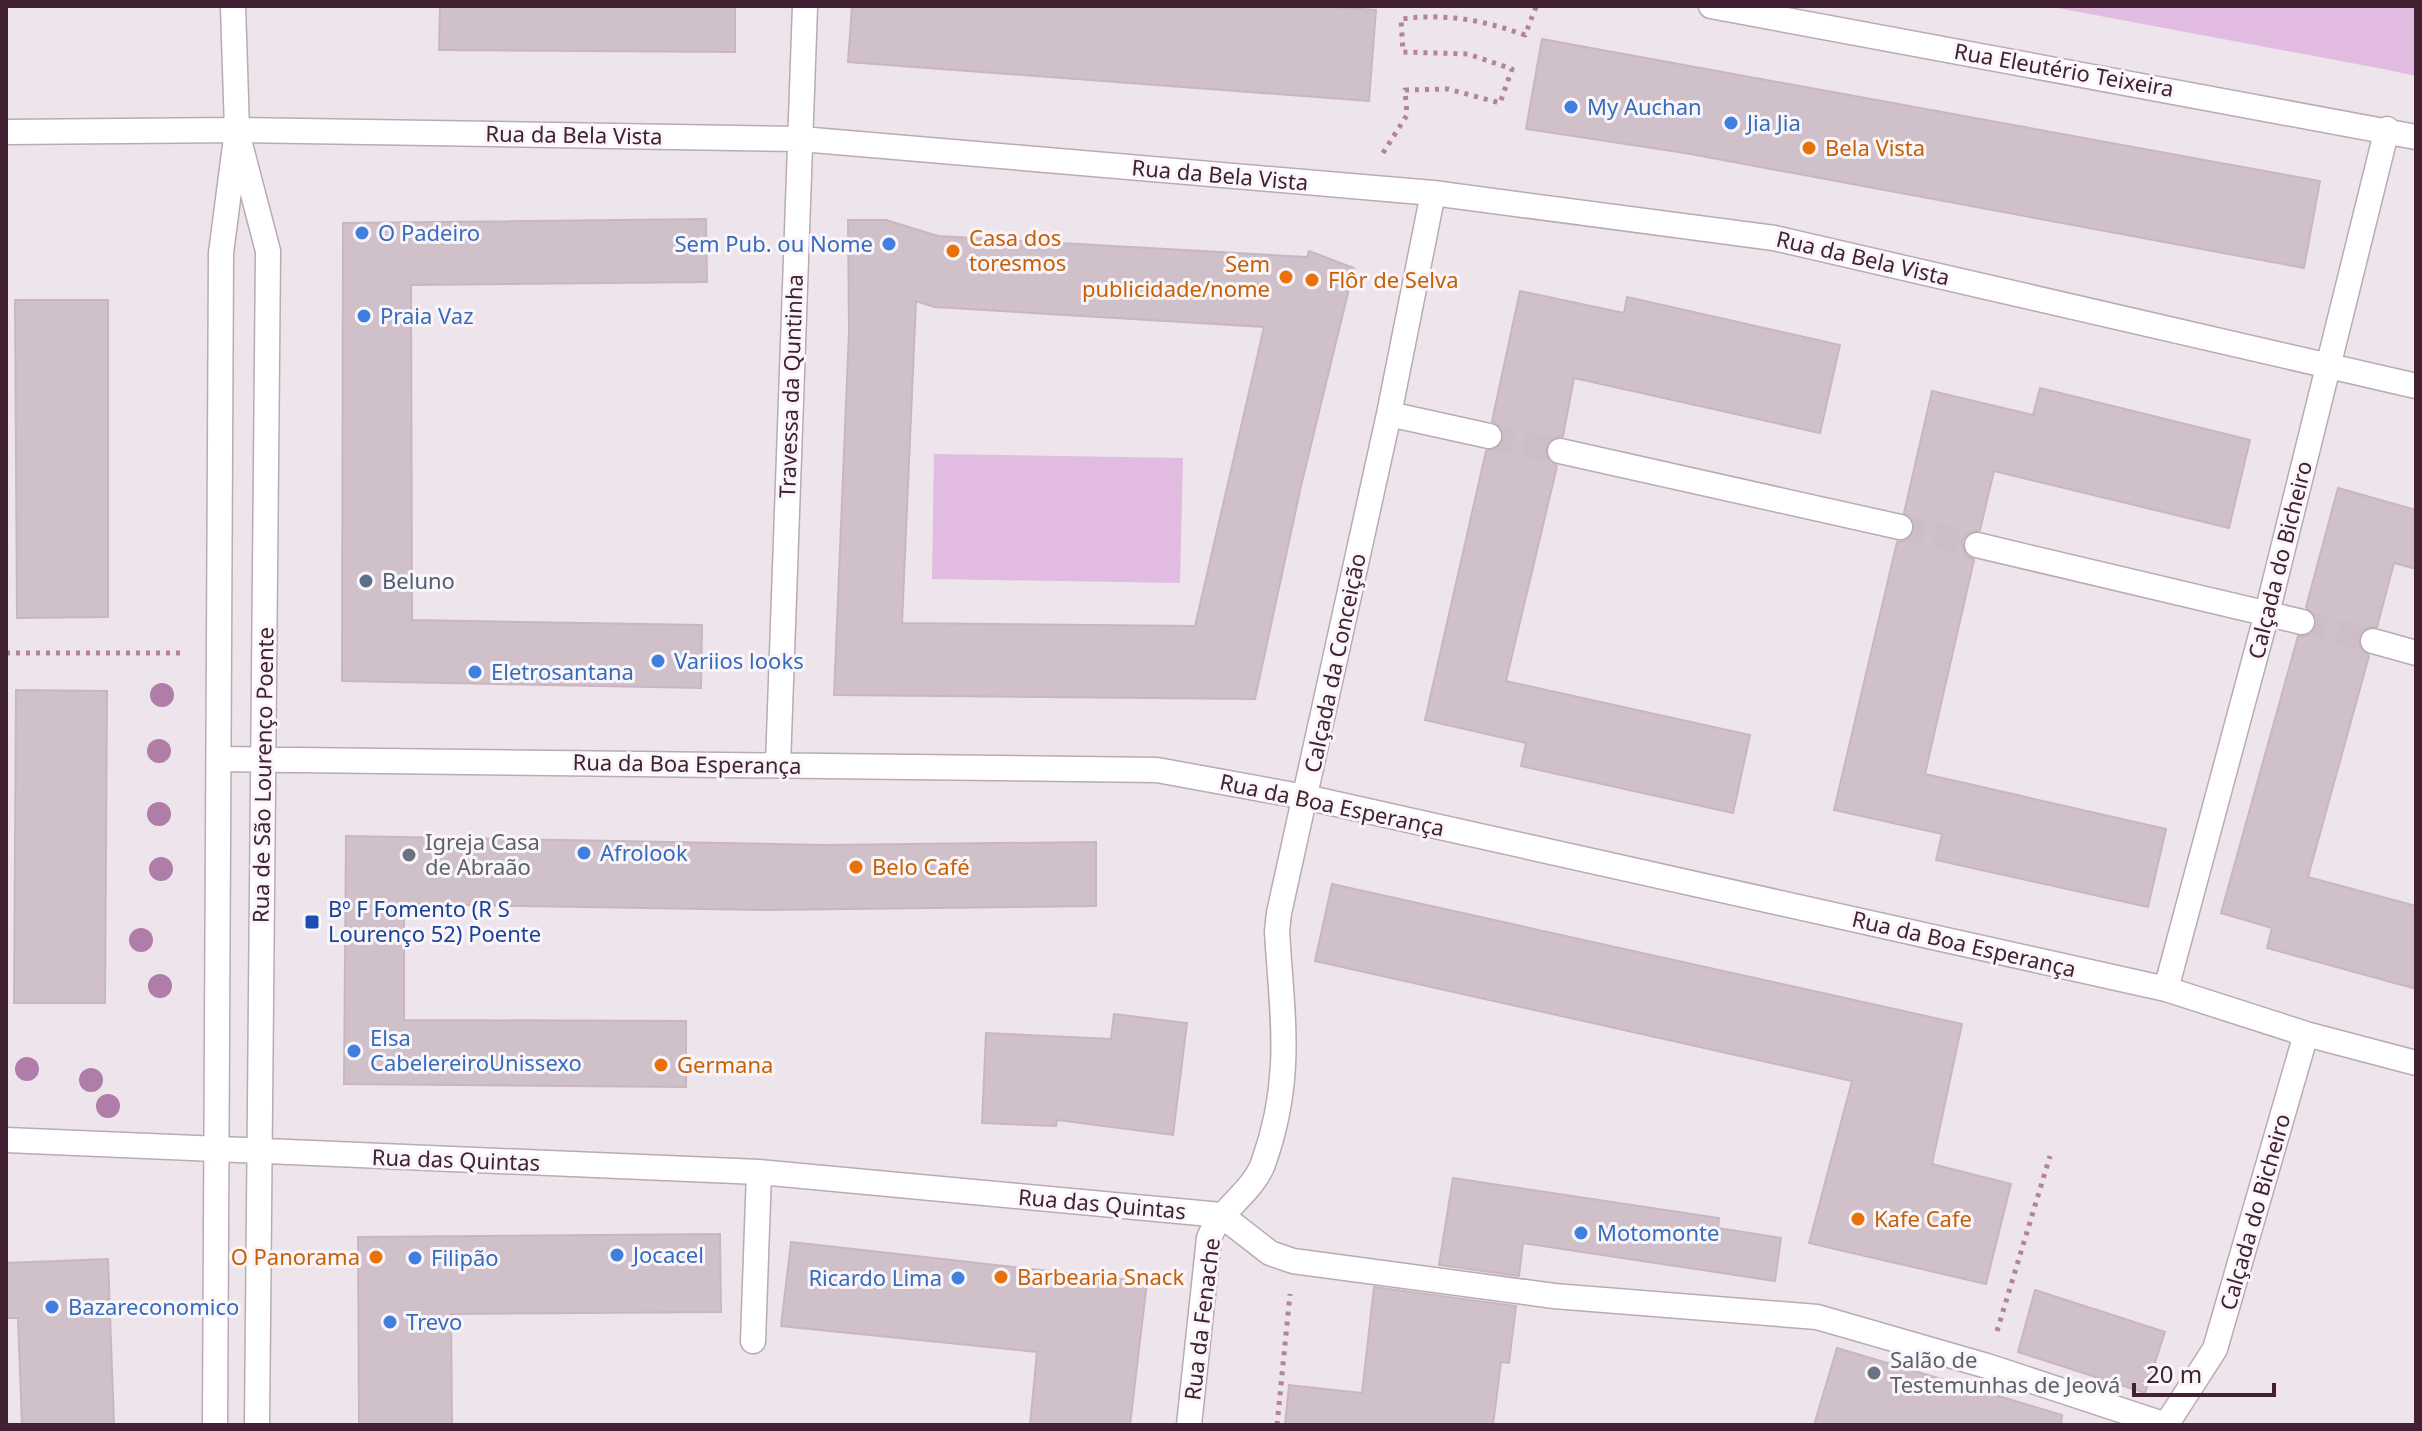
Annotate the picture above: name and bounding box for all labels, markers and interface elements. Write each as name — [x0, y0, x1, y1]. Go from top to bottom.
street label: Rua Eleutério Teixeira — [1952, 35, 2176, 103]
place label: My Auchan — [1587, 91, 1702, 121]
marker: My Auchan — [1562, 98, 1580, 116]
place label: Jia Jia — [1745, 107, 1801, 137]
marker: Jia Jia — [1722, 114, 1740, 132]
street label: Rua da Bela Vista — [485, 117, 663, 151]
place label: Bela Vista — [1825, 132, 1925, 162]
marker: Bela Vista — [1800, 139, 1818, 157]
street label: Rua da Bela Vista — [1131, 151, 1310, 197]
place label: O Padeiro — [378, 217, 480, 247]
place label: Casa dos toresmos — [969, 222, 1066, 277]
street label: Rua da Bela Vista — [1774, 222, 1953, 292]
marker: O Padeiro — [353, 224, 371, 242]
place label: Sem Pub. ou Nome — [675, 228, 873, 258]
marker: Sem Pub. ou Nome — [880, 235, 898, 253]
marker: Casa dos toresmos — [944, 242, 962, 260]
place label: Sem publicidade/nome — [1082, 248, 1270, 303]
place label: Flôr de Selva — [1328, 264, 1459, 294]
marker: Sem publicidade/nome — [1277, 268, 1295, 286]
marker: Flôr de Selva — [1303, 271, 1321, 289]
street label: Travessa da Quntinha — [771, 274, 809, 498]
place label: Praia Vaz — [380, 300, 473, 330]
marker: Praia Vaz — [355, 307, 373, 325]
street label: Calçada do Bicheiro — [2240, 458, 2318, 662]
street label: Calçada da Conceição — [1296, 550, 1372, 775]
place label: Beluno — [382, 565, 455, 595]
marker: Beluno — [357, 572, 375, 590]
street label: Rua de São Lourenço Poente — [244, 627, 280, 923]
place label: Variios looks — [674, 645, 804, 675]
marker: Variios looks — [649, 652, 667, 670]
place label: Eletrosantana — [491, 656, 634, 686]
marker: Eletrosantana — [466, 663, 484, 681]
street label: Rua da Boa Esperança — [572, 746, 802, 780]
street label: Rua da Boa Esperança — [1217, 766, 1447, 842]
place label: Igreja Casa de Abraão — [425, 826, 540, 881]
place label: Afrolook — [600, 837, 688, 867]
marker: Afrolook — [575, 844, 593, 862]
marker: Igreja Casa de Abraão — [400, 846, 418, 864]
place label: Belo Café — [872, 851, 970, 881]
marker: Belo Café — [847, 858, 865, 876]
place label: Bº F Fomento (R S Lourenço 52) Poente — [328, 893, 541, 948]
street label: Rua da Boa Esperança — [1849, 903, 2079, 983]
marker: Bº F Fomento (R S Lourenço 52) Poente — [303, 913, 321, 931]
place label: Elsa CabelereiroUnissexo — [370, 1022, 582, 1077]
marker: Elsa CabelereiroUnissexo — [345, 1042, 363, 1060]
place label: Germana — [677, 1049, 773, 1079]
marker: Germana — [652, 1056, 670, 1074]
street label: Calçada do Bicheiro — [2212, 1110, 2296, 1314]
street label: Rua das Quintas — [371, 1141, 541, 1177]
street label: Rua das Quintas — [1017, 1181, 1187, 1225]
place label: Kafe Cafe — [1874, 1203, 1972, 1233]
marker: Kafe Cafe — [1849, 1210, 1867, 1228]
place label: Motomonte — [1597, 1217, 1719, 1247]
marker: Motomonte — [1572, 1224, 1590, 1242]
street label: Rua da Fenache — [1176, 1236, 1226, 1402]
place label: Jocacel — [631, 1239, 704, 1269]
place label: O Panorama — [231, 1241, 360, 1271]
place label: Filipão — [431, 1242, 499, 1272]
marker: Jocacel — [608, 1246, 626, 1264]
marker: O Panorama — [367, 1248, 385, 1266]
marker: Filipão — [406, 1249, 424, 1267]
place label: Barbearia Snack — [1017, 1261, 1184, 1291]
place label: Ricardo Lima — [808, 1262, 942, 1292]
marker: Barbearia Snack — [992, 1268, 1010, 1286]
marker: Ricardo Lima — [949, 1269, 967, 1287]
place label: Bazareconomico — [68, 1291, 239, 1321]
marker: Bazareconomico — [43, 1298, 61, 1316]
place label: Trevo — [406, 1306, 462, 1336]
marker: Trevo — [381, 1313, 399, 1331]
place label: Salão de Testemunhas de Jeová — [1890, 1344, 2120, 1399]
scale bar — [2134, 1347, 2274, 1397]
text: 20 m — [2146, 1357, 2202, 1390]
marker: Salão de Testemunhas de Jeová — [1865, 1364, 1883, 1382]

